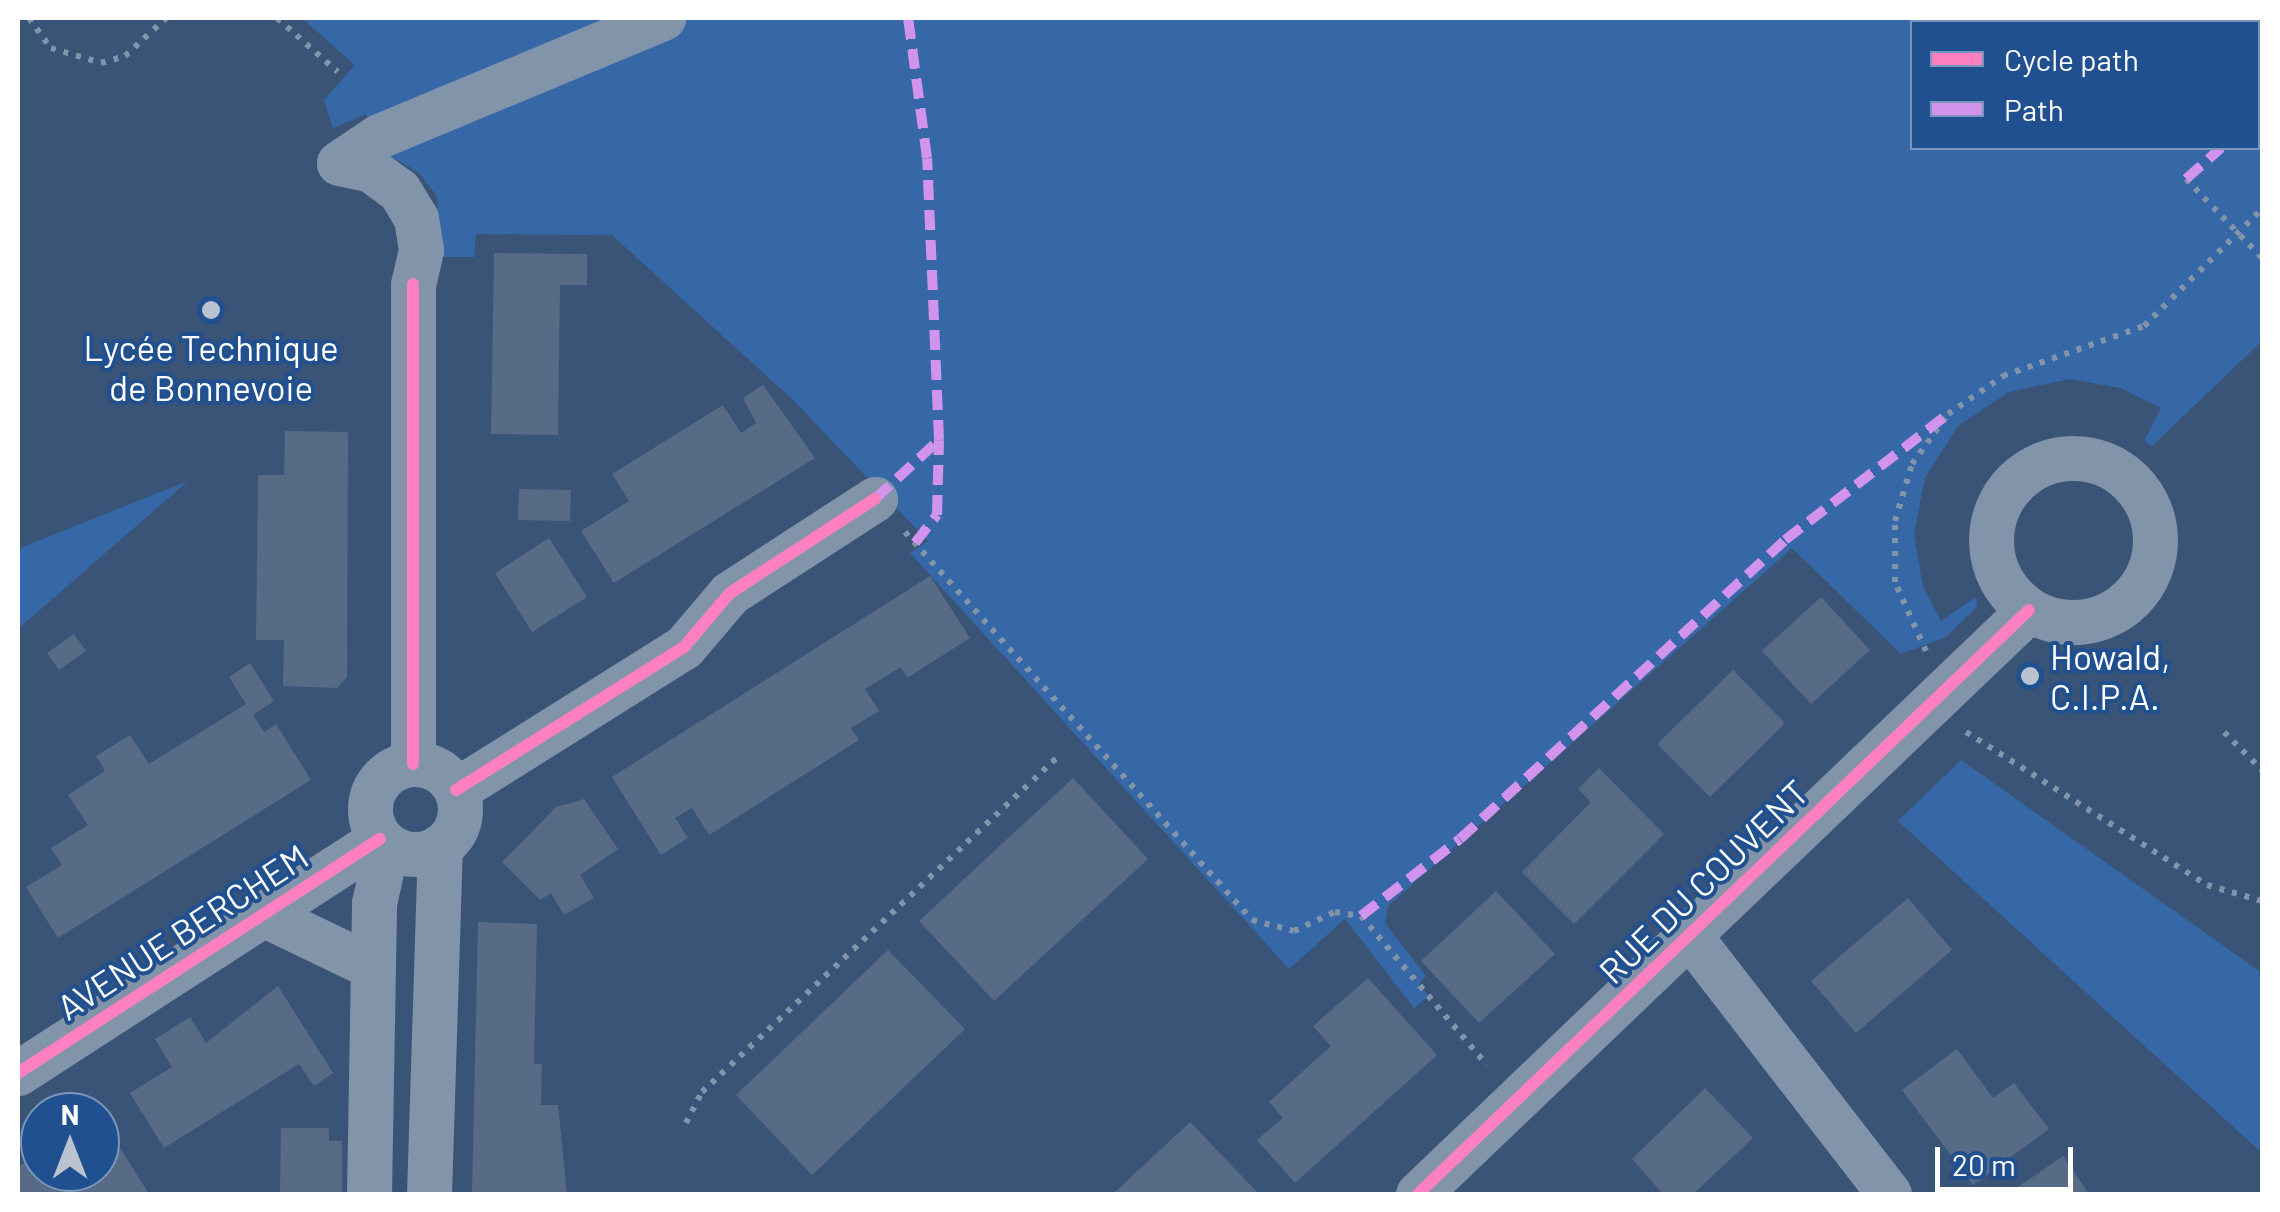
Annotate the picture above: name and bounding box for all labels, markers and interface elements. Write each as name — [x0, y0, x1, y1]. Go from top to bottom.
legend — [1910, 20, 2260, 150]
text: Cycle path — [2004, 41, 2139, 77]
text: Path — [2004, 91, 2064, 127]
marker: Lycée Technique de Bonnevoie — [200, 299, 222, 321]
place label: Lycée Technique de Bonnevoie — [83, 326, 339, 408]
place label: Howald, C.I.P.A. — [2050, 635, 2170, 717]
marker: Howald, C.I.P.A. — [2019, 665, 2041, 687]
street label: RUE DU COUVENT — [1590, 771, 1816, 991]
street label: AVENUE BERCHEM — [49, 834, 315, 1028]
north arrow — [20, 1092, 120, 1192]
text: N — [61, 1097, 79, 1131]
scale bar — [1940, 1127, 2078, 1189]
text: 20 m — [1952, 1146, 2016, 1182]

